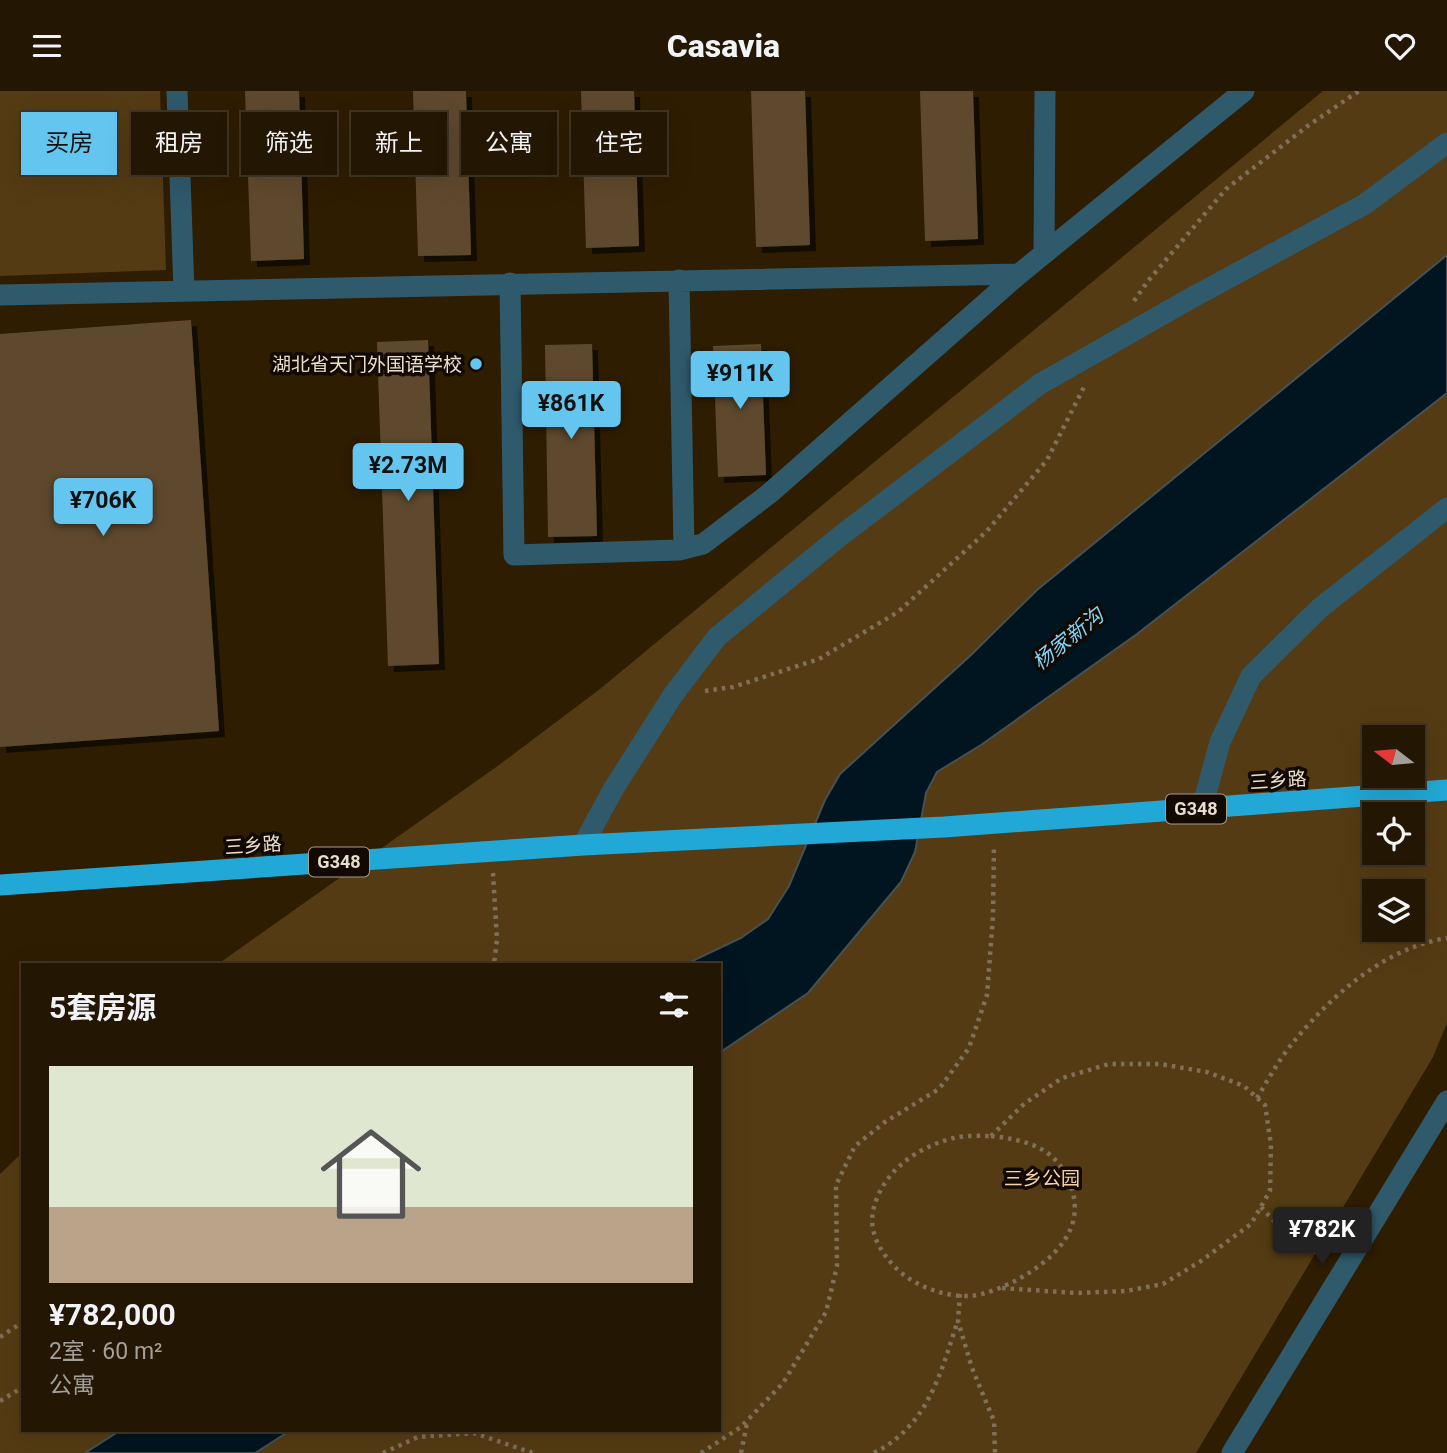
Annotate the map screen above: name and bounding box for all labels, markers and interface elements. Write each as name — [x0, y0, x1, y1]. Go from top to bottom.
icon: menu — [28, 27, 66, 65]
text: Casavia — [667, 27, 780, 65]
icon: heart — [1381, 27, 1419, 65]
chip: 买房 — [21, 112, 117, 175]
chip: 租房 — [131, 112, 227, 175]
chip: 筛选 — [241, 112, 337, 175]
chip: 新上 — [351, 112, 447, 175]
chip: 公寓 — [461, 112, 557, 175]
chip: 住宅 — [571, 112, 667, 175]
pin: ¥911K — [691, 351, 789, 411]
place label: 湖北省天门外国语学校 — [272, 353, 462, 376]
marker: 湖北省天门外国语学校 — [468, 356, 484, 372]
text: ¥911K — [707, 360, 773, 387]
pin: ¥861K — [522, 381, 620, 441]
text: ¥861K — [538, 390, 604, 417]
pin: ¥2.73M — [351, 443, 465, 503]
text: ¥2.73M — [369, 452, 447, 479]
pin: ¥706K — [54, 479, 152, 538]
text: ¥706K — [70, 487, 136, 514]
water label: 杨家新沟 — [1028, 602, 1110, 675]
north arrow — [1362, 725, 1424, 787]
map controls — [1362, 725, 1425, 942]
street label: 三乡路 — [1249, 767, 1307, 794]
road number: G348 — [1166, 795, 1226, 823]
button: locate — [1362, 802, 1425, 865]
street label: 三乡路 — [224, 832, 282, 859]
road number: G348 — [309, 847, 369, 877]
button: layers — [1362, 879, 1425, 942]
icon: filters — [655, 986, 693, 1024]
text: 5套房源 — [49, 990, 156, 1025]
icon: home — [308, 1111, 434, 1237]
park label: 三乡公园 — [1004, 1167, 1080, 1190]
pin: ¥782K — [1273, 1207, 1371, 1267]
text: ¥782K — [1289, 1216, 1355, 1243]
text: ¥782,000 — [49, 1297, 176, 1332]
text: 2室 · 60 m² — [49, 1338, 163, 1365]
text: 公寓 — [49, 1372, 95, 1399]

